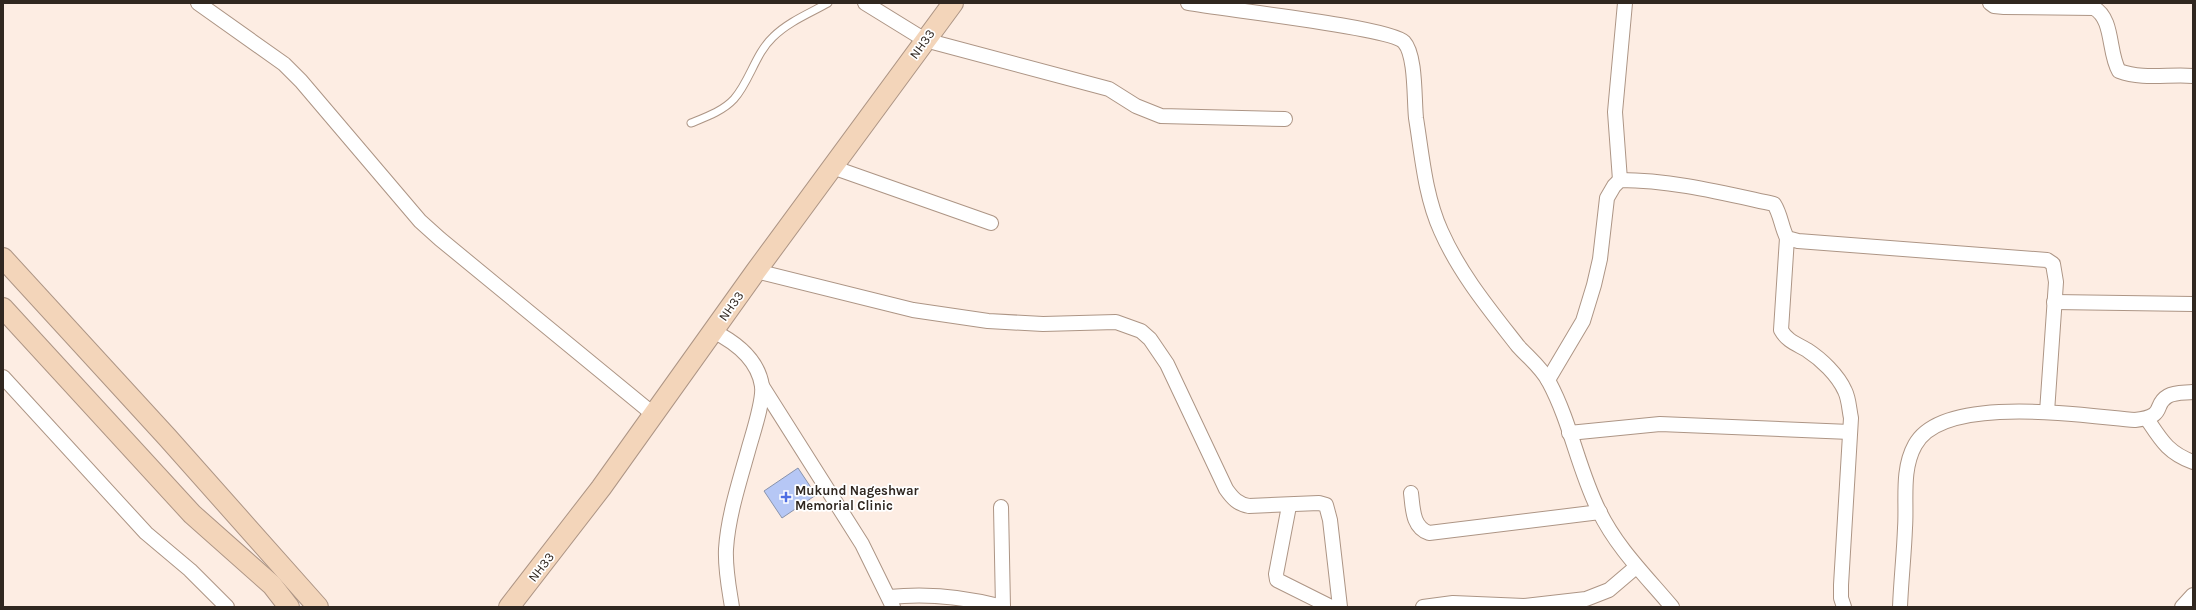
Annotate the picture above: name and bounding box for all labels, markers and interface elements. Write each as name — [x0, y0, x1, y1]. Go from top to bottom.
street label: NH33 — [906, 26, 938, 62]
street label: NH33 — [715, 288, 747, 324]
place label: Mukund Nageshwar Memorial Clinic — [795, 483, 920, 513]
marker: Mukund Nageshwar Memorial Clinic — [780, 491, 792, 503]
street label: NH33 — [525, 549, 557, 585]

